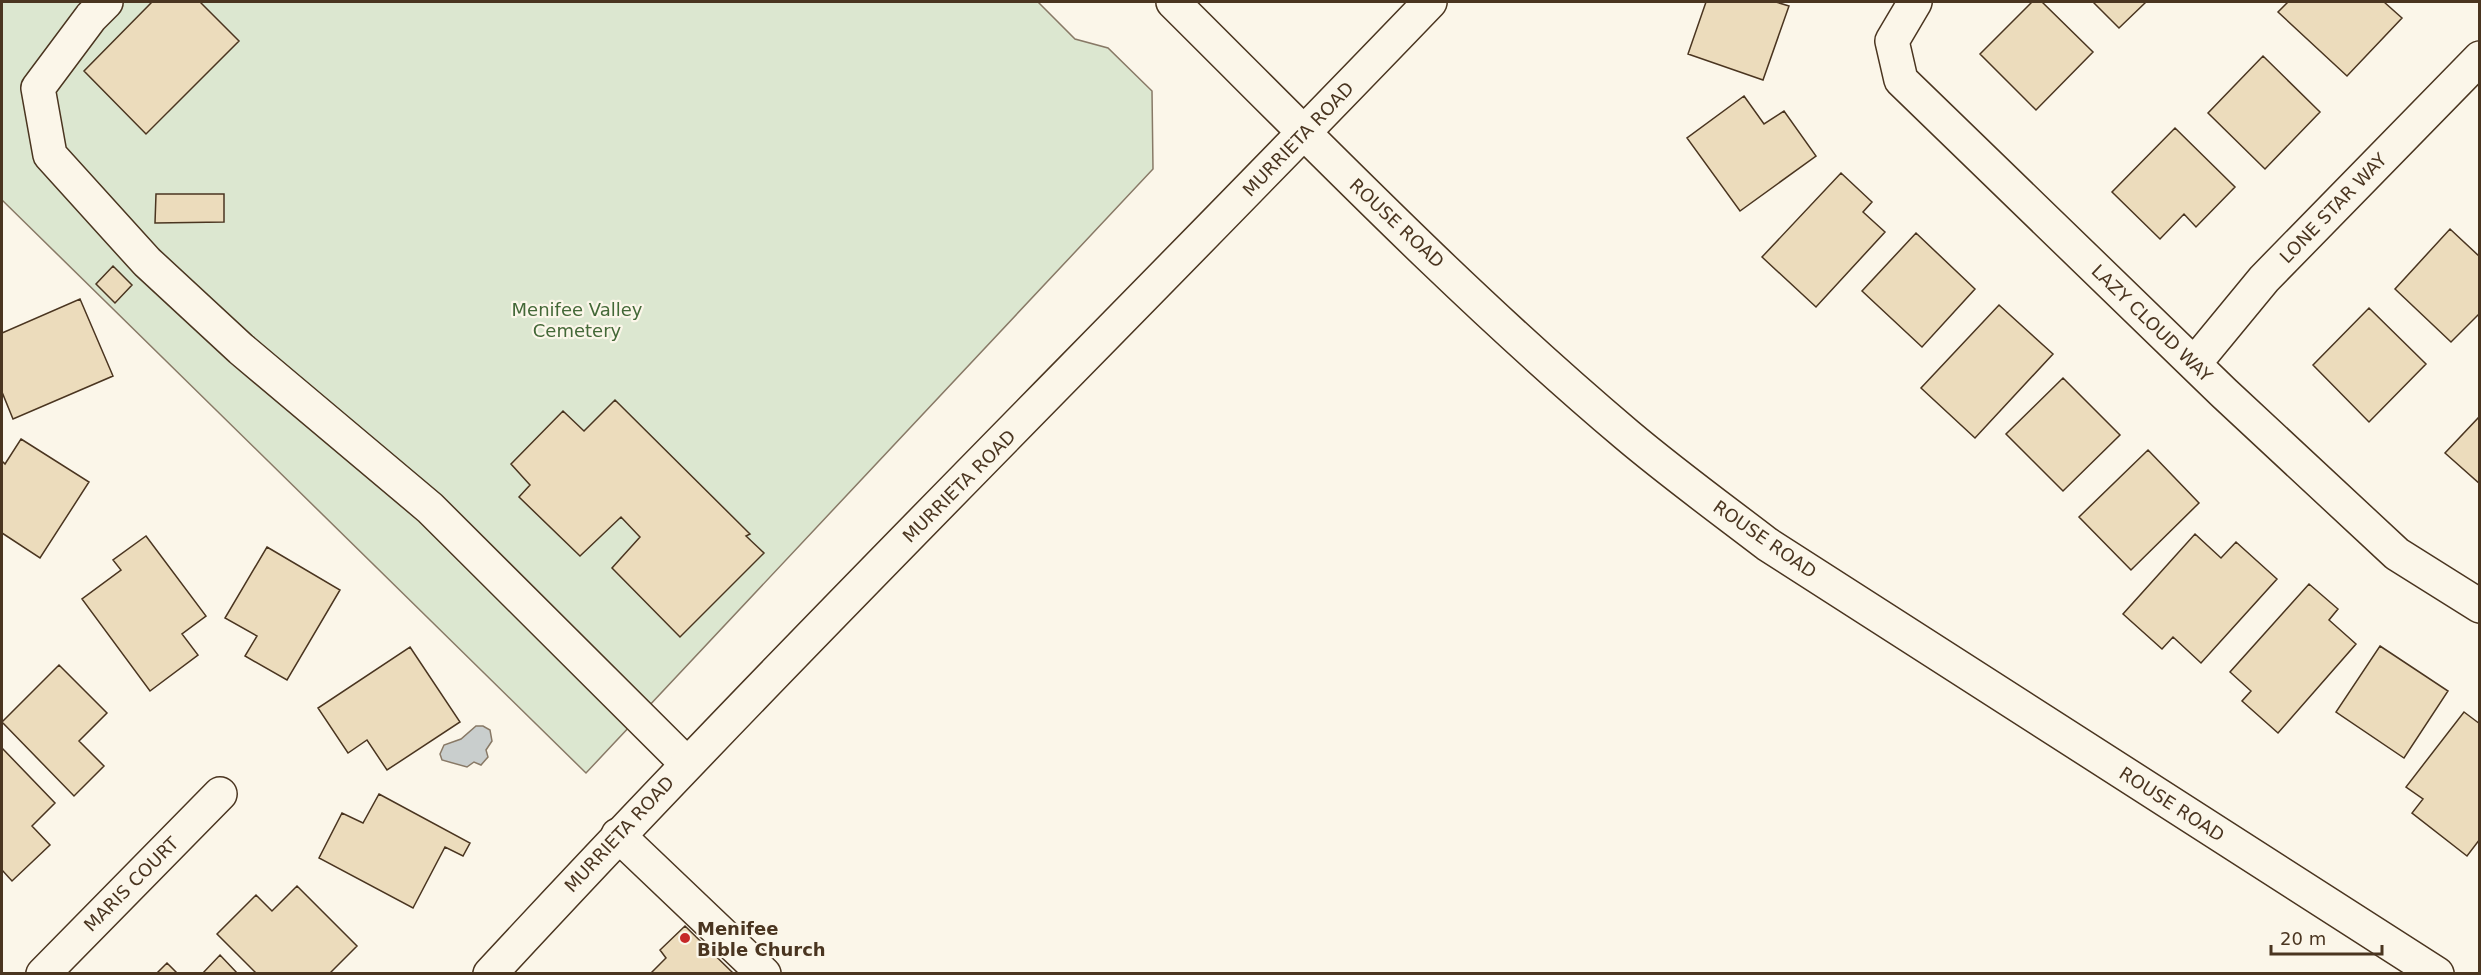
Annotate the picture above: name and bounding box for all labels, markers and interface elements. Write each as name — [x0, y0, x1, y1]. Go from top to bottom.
street label: MURRIETA ROAD — [1238, 78, 1358, 200]
street label: LONE STAR WAY — [2275, 148, 2391, 267]
street label: ROUSE ROAD — [1346, 174, 1448, 272]
street label: LAZY CLOUD WAY — [2087, 260, 2217, 387]
park label: Menifee Valley Cemetery — [512, 299, 643, 341]
street label: MURRIETA ROAD — [898, 425, 1020, 547]
street label: ROUSE ROAD — [1709, 496, 1821, 582]
street label: ROUSE ROAD — [2116, 762, 2228, 846]
street label: MURRIETA ROAD — [560, 772, 678, 896]
street label: MARIS COURT — [79, 832, 183, 936]
place label: Menifee Bible Church — [697, 918, 826, 960]
scale bar — [2271, 918, 2382, 956]
text: 20 m — [2280, 928, 2326, 949]
marker: Menifee Bible Church — [678, 931, 692, 945]

